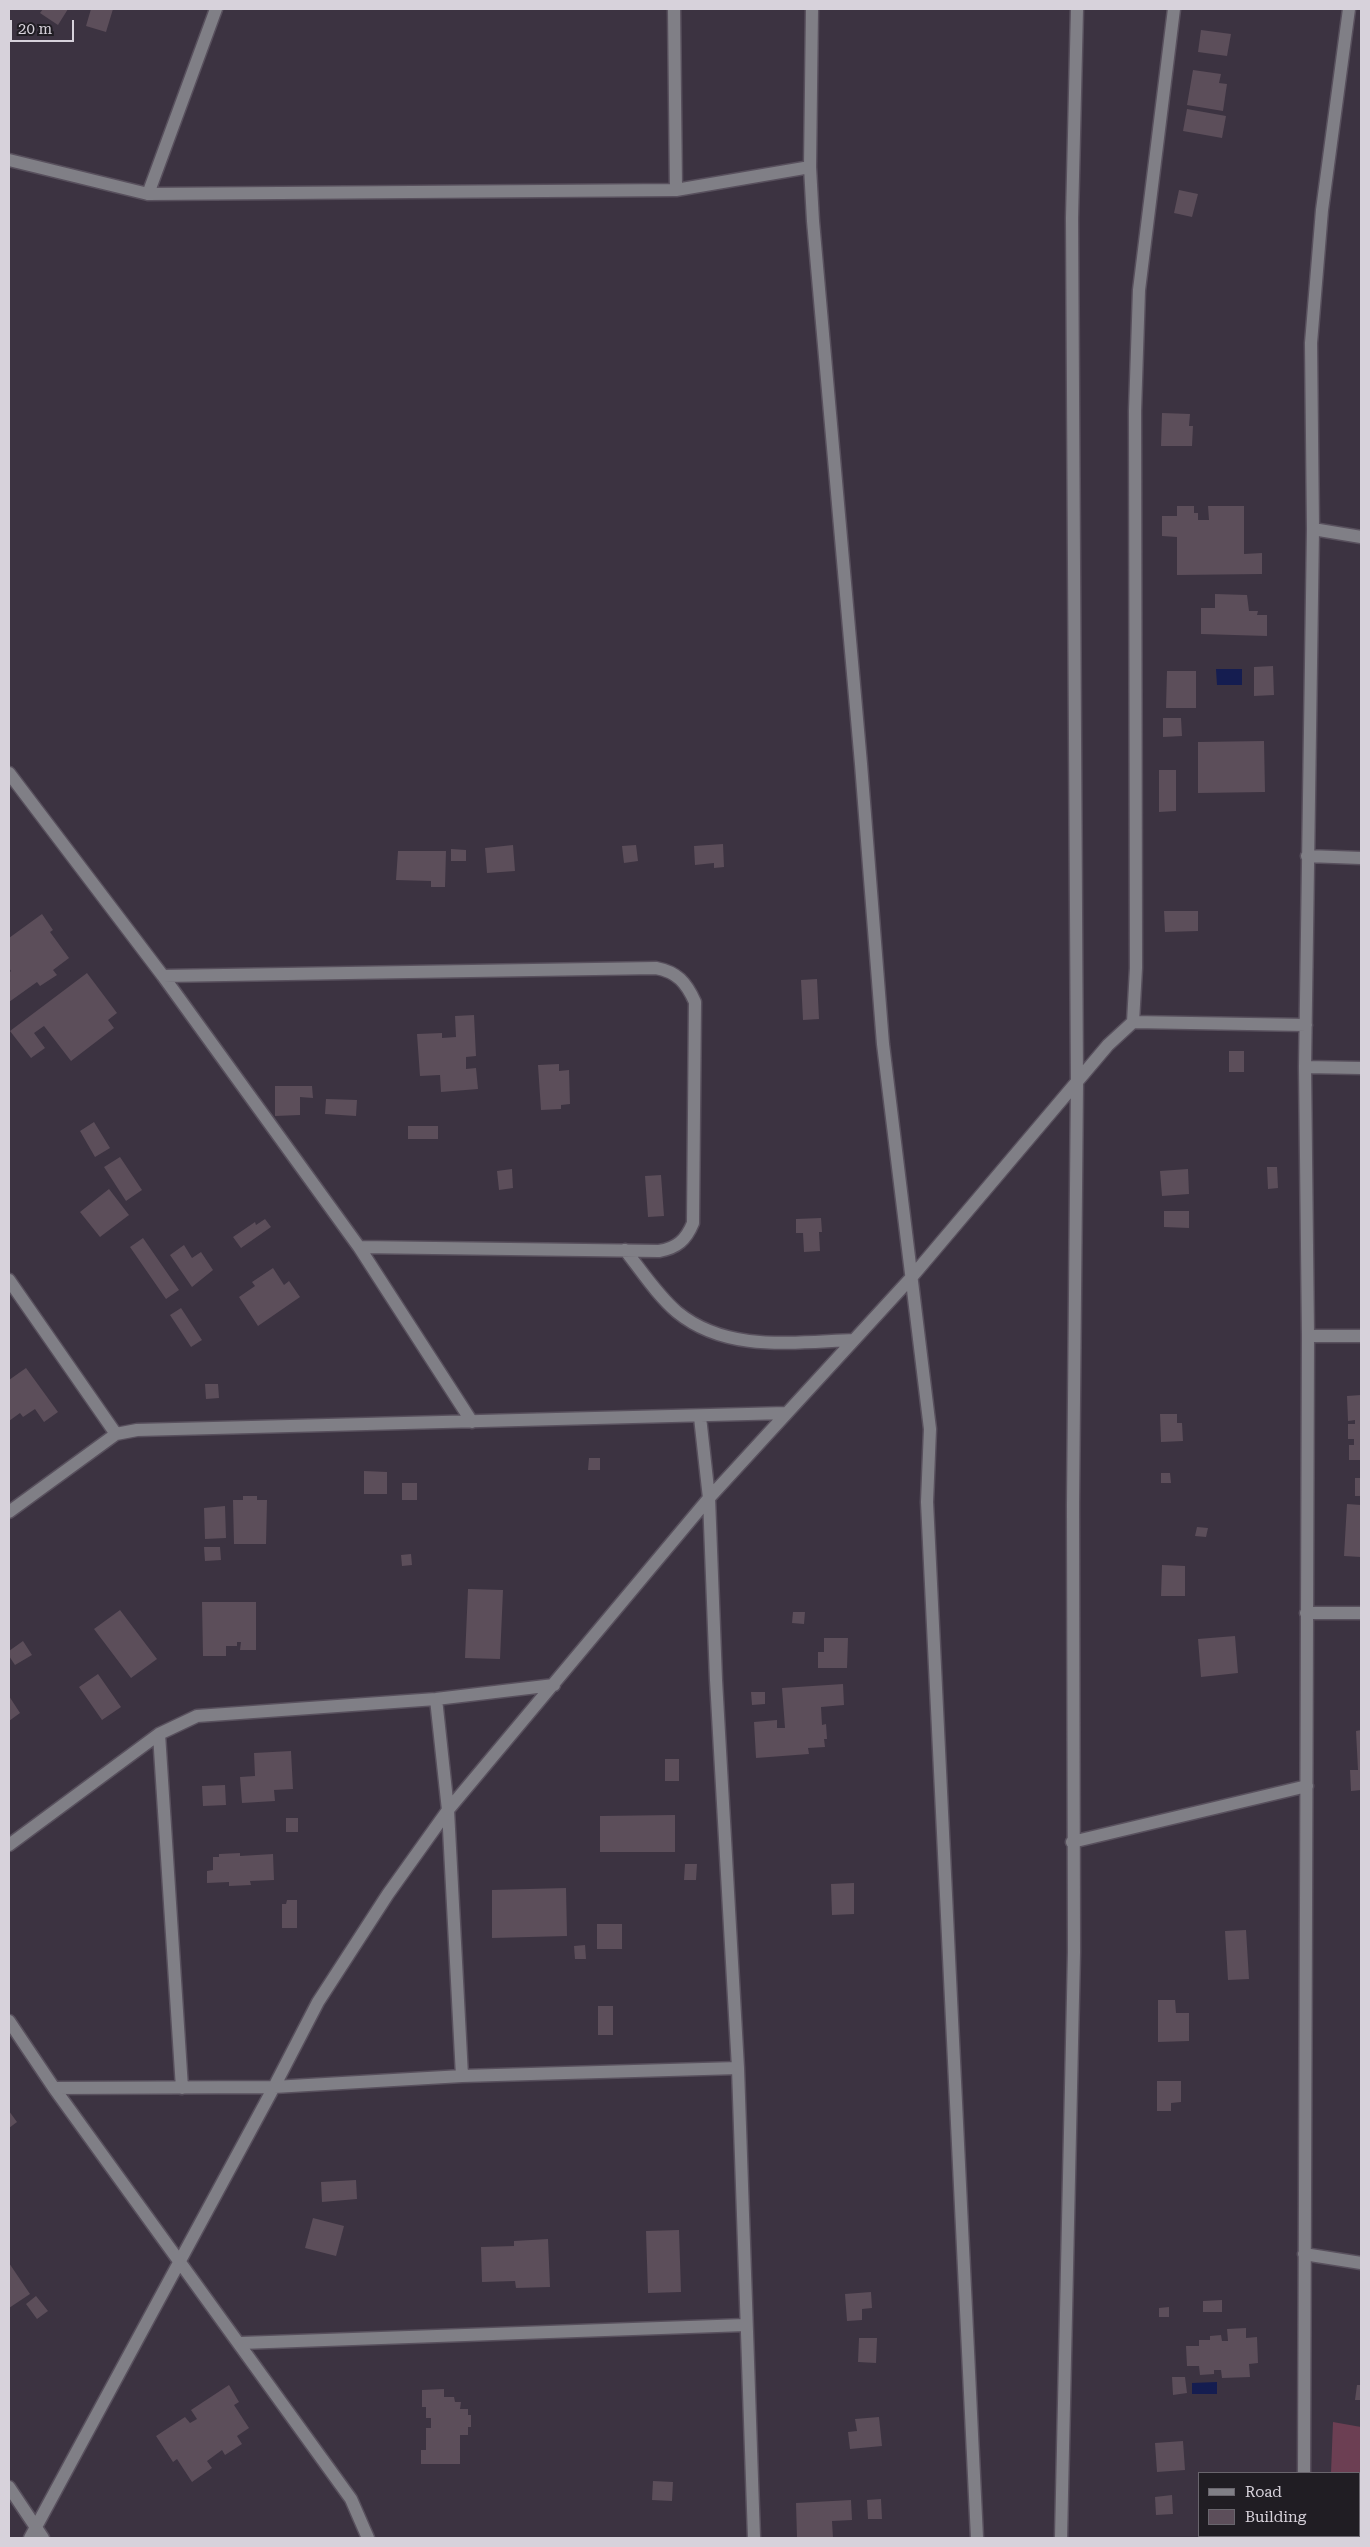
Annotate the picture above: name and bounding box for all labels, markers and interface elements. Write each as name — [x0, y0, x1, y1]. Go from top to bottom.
scale bar — [12, 10, 76, 42]
text: 20 m — [18, 20, 52, 38]
legend — [1198, 2472, 1360, 2537]
text: Road — [1245, 2483, 1282, 2501]
text: Building — [1245, 2508, 1306, 2526]

